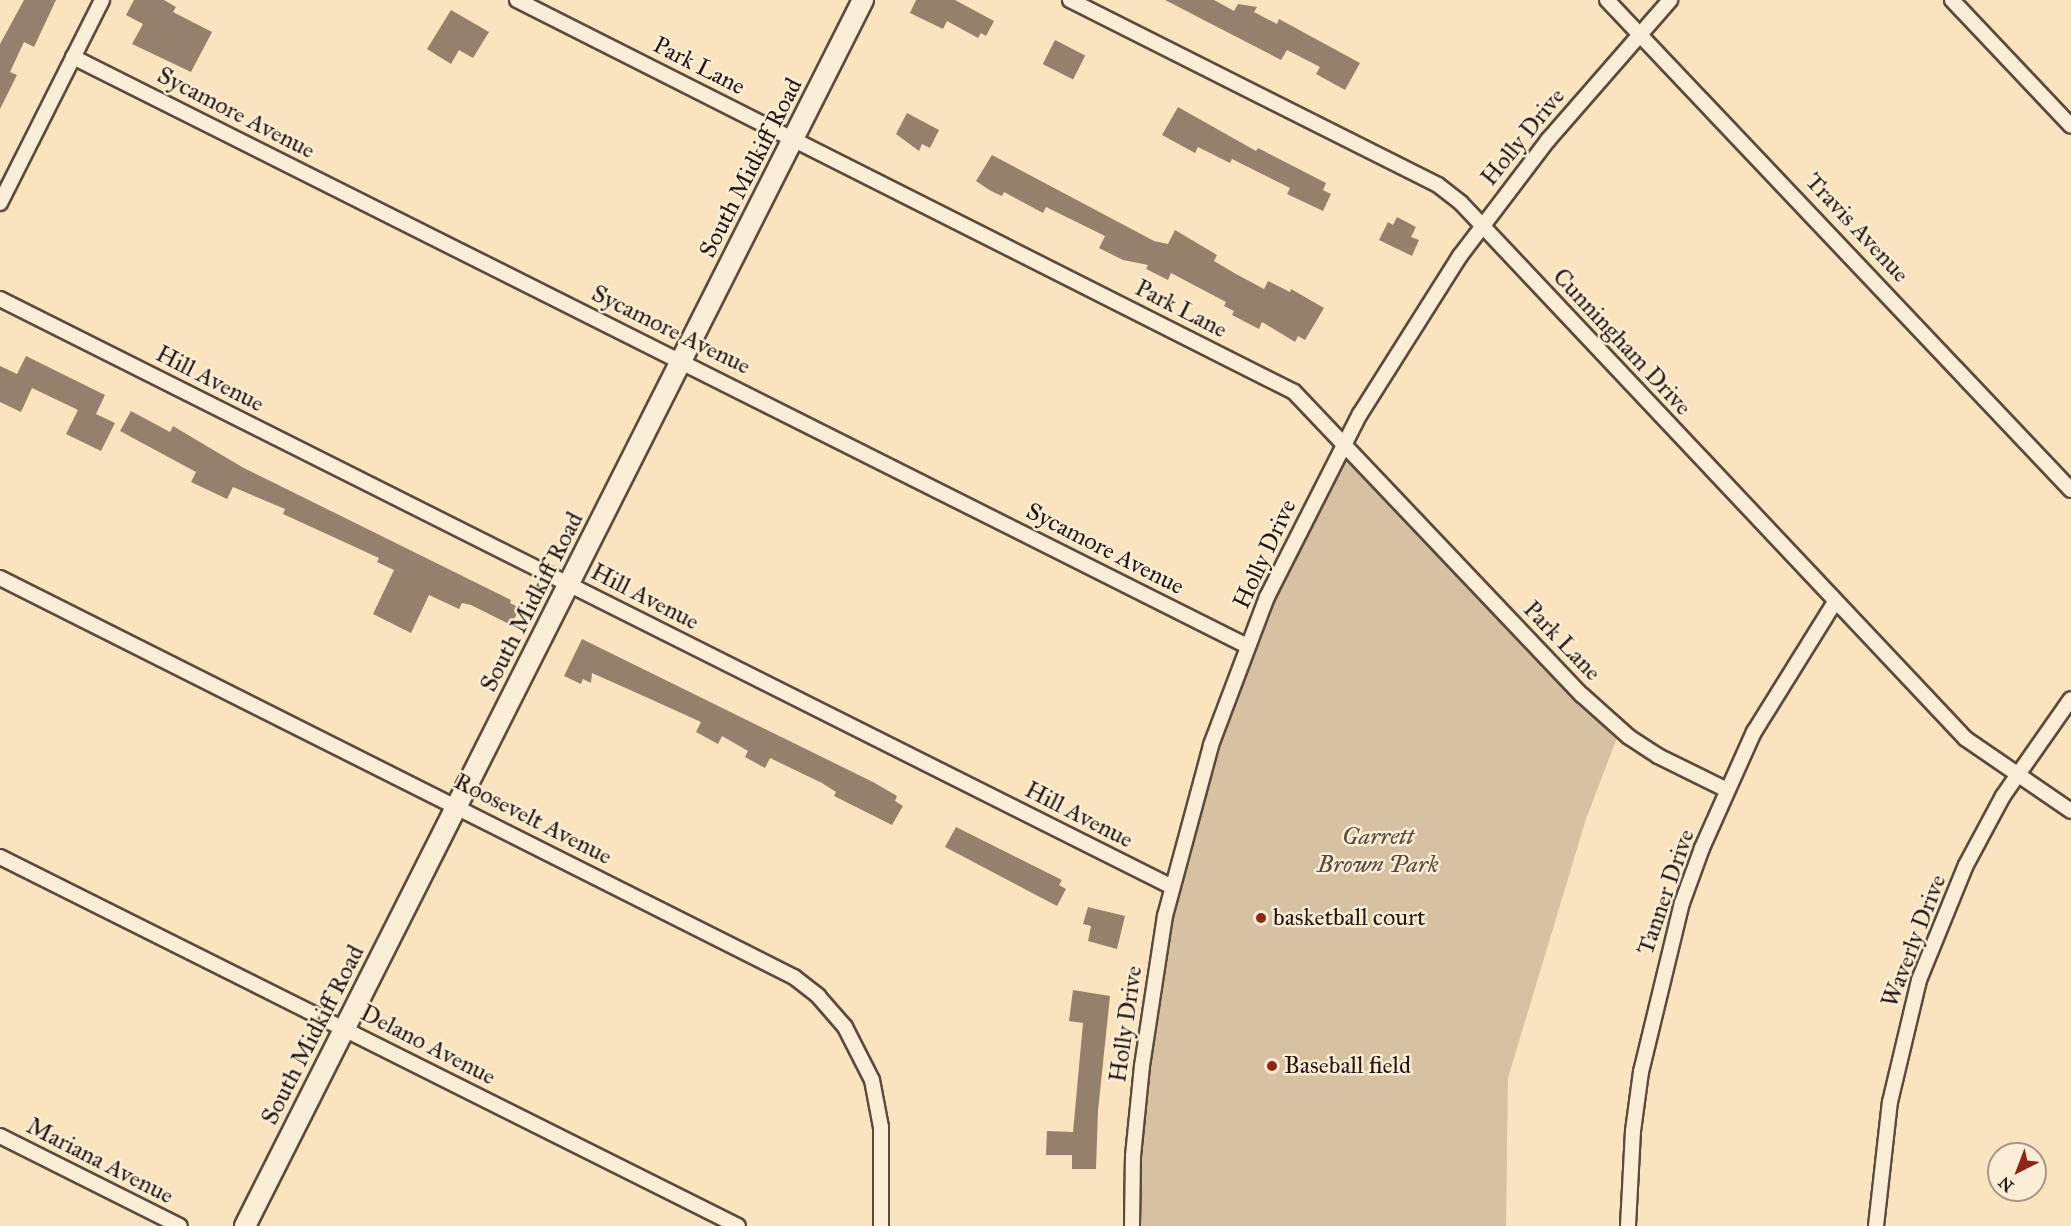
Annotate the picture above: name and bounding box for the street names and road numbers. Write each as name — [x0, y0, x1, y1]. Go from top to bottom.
street label: Park Lane — [648, 31, 750, 101]
street label: Sycamore Avenue — [152, 61, 320, 165]
street label: South Midkiff Road — [693, 73, 809, 263]
street label: Holly Drive — [1475, 82, 1571, 192]
street label: Travis Avenue — [1799, 167, 1915, 289]
street label: Cunningham Drive — [1547, 263, 1697, 421]
street label: Park Lane — [1130, 274, 1232, 344]
street label: Sycamore Avenue — [587, 279, 755, 381]
street label: Hill Avenue — [151, 339, 269, 419]
street label: Holly Drive — [1227, 495, 1303, 613]
street label: Sycamore Avenue — [1021, 497, 1189, 601]
street label: South Midkiff Road — [474, 507, 590, 697]
street label: Hill Avenue — [586, 557, 704, 637]
street label: Park Lane — [1517, 595, 1607, 687]
street label: Roosevelt Avenue — [449, 767, 617, 871]
street label: Hill Avenue — [1020, 775, 1138, 855]
street label: Tanner Drive — [1631, 825, 1701, 959]
street label: Waverly Drive — [1876, 871, 1952, 1011]
street label: South Midkiff Road — [255, 940, 371, 1130]
street label: Holly Drive — [1104, 964, 1148, 1084]
street label: Delano Avenue — [356, 999, 500, 1091]
street label: Mariana Avenue — [22, 1112, 178, 1210]

